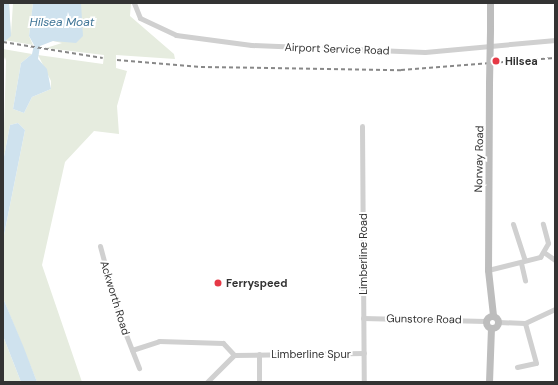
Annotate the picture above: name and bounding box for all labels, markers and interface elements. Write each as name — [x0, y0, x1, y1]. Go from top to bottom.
water label: Hilsea Moat — [30, 16, 94, 30]
street label: Airport Service Road — [284, 41, 390, 57]
place label: Hilsea — [505, 54, 538, 68]
marker: Hilsea — [490, 55, 502, 67]
street label: Norway Road — [472, 125, 486, 193]
street label: Limberline Road — [356, 213, 370, 295]
street label: Ackworth Road — [97, 259, 133, 337]
place label: Ferryspeed — [226, 276, 287, 290]
marker: Ferryspeed — [213, 278, 223, 288]
street label: Gunstore Road — [386, 312, 462, 326]
street label: Limberline Spur — [271, 347, 351, 361]

